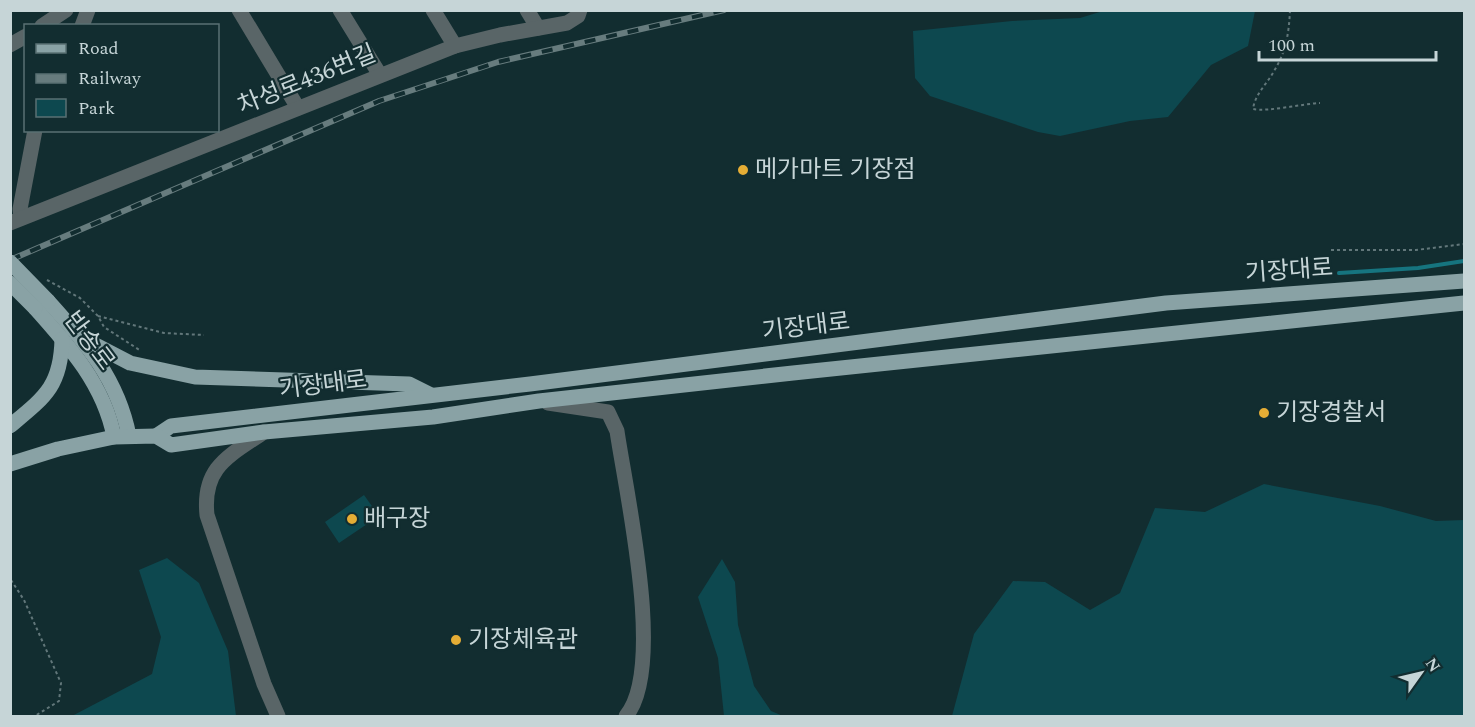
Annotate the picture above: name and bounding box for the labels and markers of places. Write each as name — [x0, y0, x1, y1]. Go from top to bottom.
place label: 메가마트 기장점 — [755, 152, 916, 188]
marker: 메가마트 기장점 — [736, 163, 750, 177]
place label: 기장경찰서 — [1276, 395, 1386, 431]
marker: 기장경찰서 — [1257, 406, 1271, 420]
place label: 배구장 — [364, 501, 430, 537]
marker: 배구장 — [345, 512, 359, 526]
place label: 기장체육관 — [468, 622, 578, 658]
marker: 기장체육관 — [449, 633, 463, 647]

